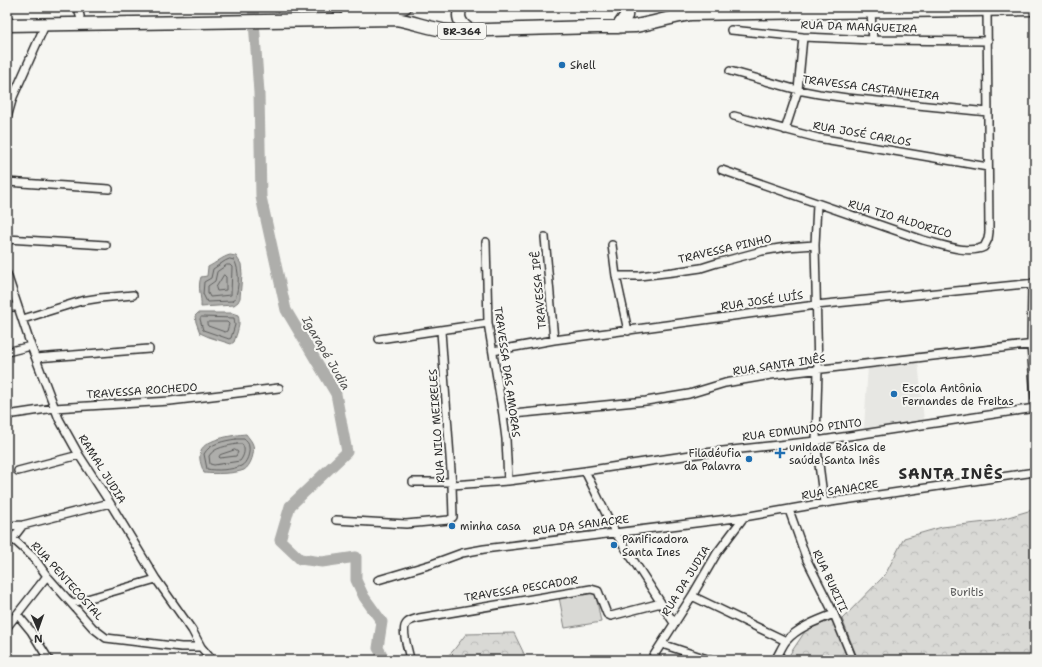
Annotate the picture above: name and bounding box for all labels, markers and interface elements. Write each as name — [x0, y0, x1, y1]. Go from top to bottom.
street label: RUA DA MANGUEIRA — [800, 17, 918, 37]
road number: BR-364 — [438, 23, 486, 39]
place label: Shell — [570, 58, 596, 73]
marker: Shell — [557, 60, 567, 70]
street label: TRAVESSA CASTANHEIRA — [802, 72, 940, 104]
street label: RUA JOSÉ CARLOS — [812, 117, 912, 150]
street label: RUA TIO ALDORICO — [846, 196, 954, 242]
street label: TRAVESSA PINHO — [677, 231, 773, 267]
street label: TRAVESSA IPÊ — [527, 250, 550, 330]
street label: RUA JOSÉ LUÍS — [720, 287, 804, 314]
street label: TRAVESSA DAS AMORAS — [490, 306, 524, 438]
water label: Igarapé Judia — [298, 312, 354, 393]
street label: RUA SANTA INÊS — [732, 350, 826, 379]
street label: RUA NILO MEIRELES — [426, 368, 448, 484]
street label: TRAVESSA ROCHEDO — [86, 380, 198, 402]
place label: Escola Antônia Fernandes de Freitas — [902, 381, 1014, 409]
marker: Escola Antônia Fernandes de Freitas — [889, 389, 899, 399]
street label: RUA EDMUNDO PINTO — [741, 415, 863, 445]
street label: RAMAL JUDIA — [75, 432, 129, 506]
place label: unidade Básica de saúde Santa inês — [789, 440, 886, 468]
place label: Filadéufia da Palavra — [684, 446, 741, 474]
marker: unidade Básica de saúde Santa inês — [774, 447, 786, 459]
marker: Filadéufia da Palavra — [744, 454, 754, 464]
district label: SANTA INÊS — [898, 464, 1004, 484]
street label: RUA SANACRE — [800, 476, 880, 504]
street label: RUA DA SANACRE — [532, 512, 630, 538]
place label: minha casa — [460, 519, 521, 534]
marker: minha casa — [447, 521, 457, 531]
place label: Panificadora Santa Ines — [622, 532, 688, 560]
street label: RUA PENTECOSTAL — [28, 538, 106, 624]
marker: Panificadora Santa Ines — [609, 540, 619, 550]
street label: RUA DA JUDIA — [658, 543, 714, 619]
street label: RUA BURITI — [809, 547, 851, 615]
street label: TRAVESSA PESCADOR — [463, 573, 579, 605]
park label: Buritis — [950, 585, 984, 600]
north arrow — [18, 609, 58, 649]
text: N — [33, 631, 43, 646]

